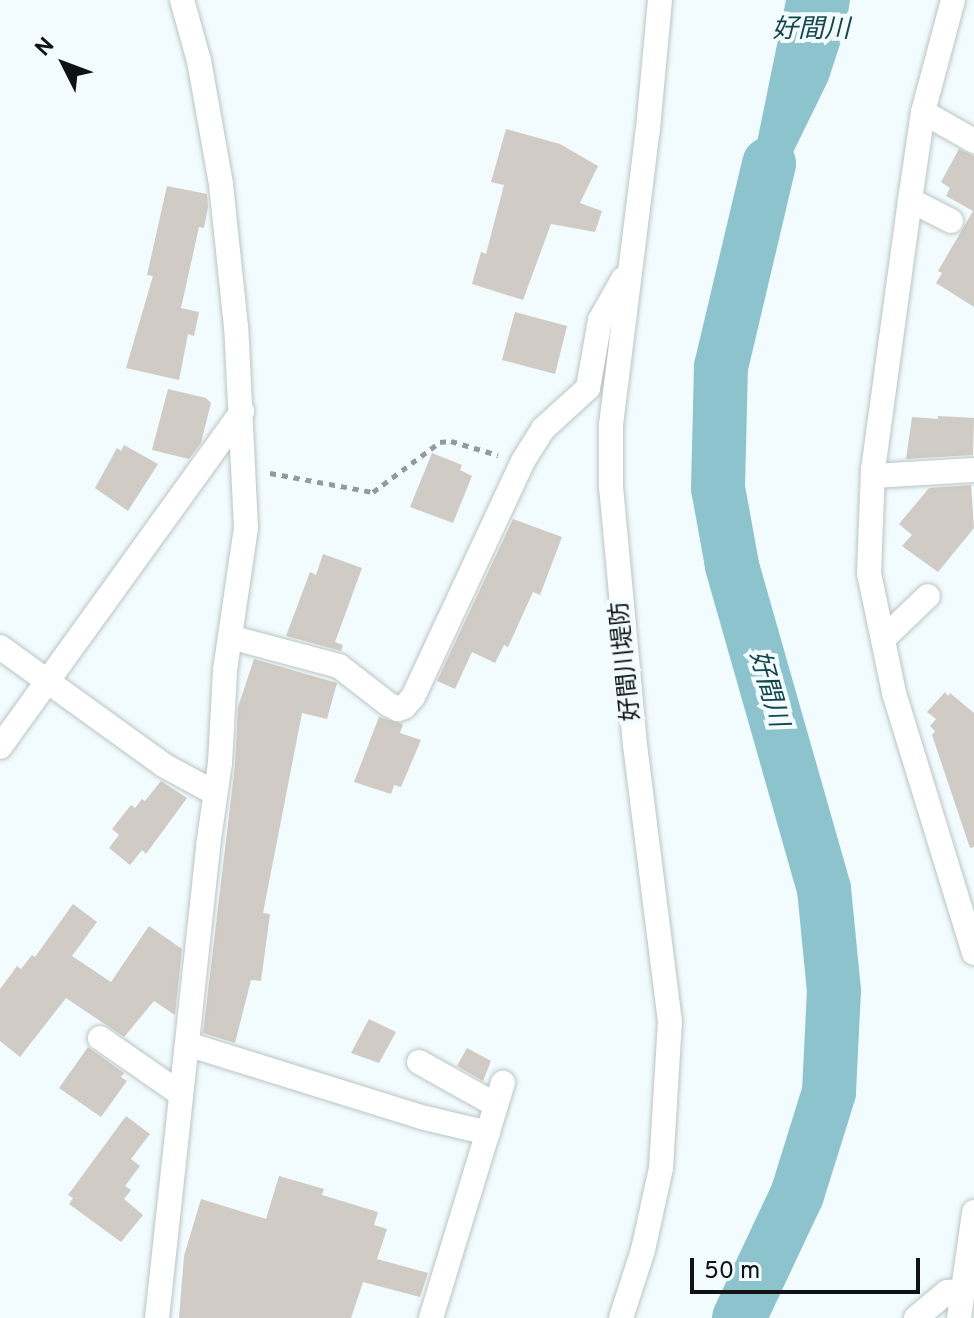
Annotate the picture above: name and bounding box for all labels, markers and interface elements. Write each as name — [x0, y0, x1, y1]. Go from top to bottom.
water label: 好間川 — [772, 15, 850, 47]
north arrow — [24, 24, 104, 104]
text: N — [30, 33, 61, 63]
street label: 好間川堤防 — [606, 600, 648, 722]
water label: 好間川 — [741, 647, 793, 731]
scale bar — [694, 1242, 924, 1292]
text: 50 m — [704, 1257, 760, 1287]

